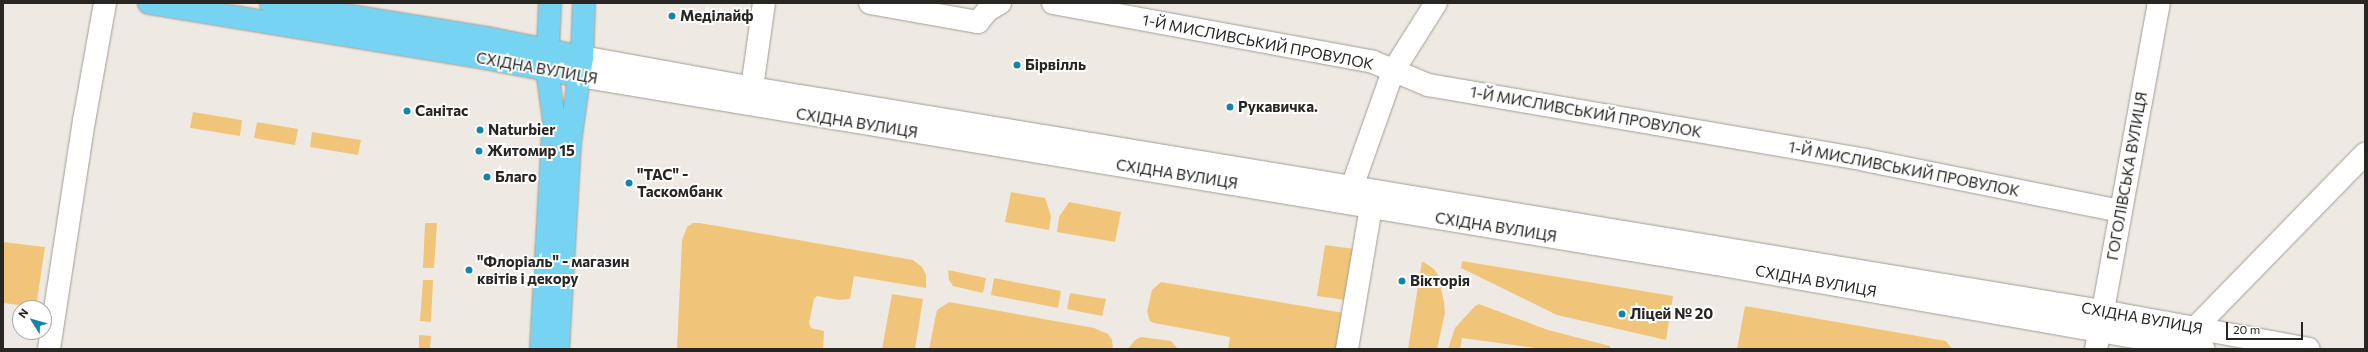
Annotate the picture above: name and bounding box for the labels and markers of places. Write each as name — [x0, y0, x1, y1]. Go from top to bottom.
place label: Меділайф — [680, 7, 753, 25]
marker: Меділайф — [667, 11, 677, 21]
place label: Бірвілль — [1025, 56, 1086, 74]
marker: Бірвілль — [1012, 60, 1022, 70]
place label: Рукавичка. — [1238, 98, 1318, 116]
place label: Санітас — [415, 102, 468, 120]
marker: Рукавичка. — [1225, 102, 1235, 112]
marker: Санітас — [402, 106, 412, 116]
place label: Naturbier — [488, 121, 555, 139]
marker: Naturbier — [475, 125, 485, 135]
place label: Житомир 15 — [487, 142, 575, 160]
marker: Житомир 15 — [474, 146, 484, 156]
place label: "ТАС" - Таскомбанк — [637, 165, 723, 200]
place label: Благо — [495, 168, 537, 186]
marker: Благо — [482, 172, 492, 182]
marker: "ТАС" - Таскомбанк — [624, 178, 634, 188]
place label: "Флоріаль" - магазин квітів і декору — [477, 252, 629, 287]
marker: "Флоріаль" - магазин квітів і декору — [464, 265, 474, 275]
place label: Вікторія — [1410, 272, 1470, 290]
marker: Вікторія — [1397, 276, 1407, 286]
place label: Ліцей № 20 — [1630, 305, 1713, 323]
marker: Ліцей № 20 — [1617, 309, 1627, 319]

